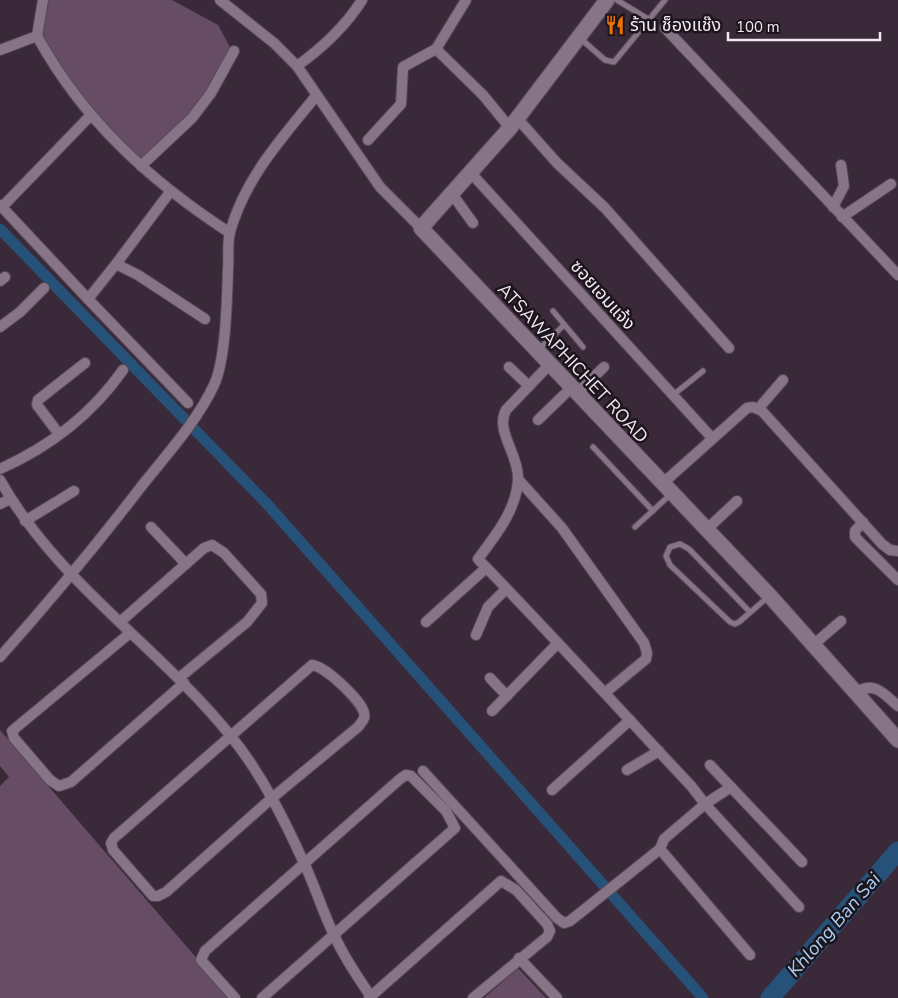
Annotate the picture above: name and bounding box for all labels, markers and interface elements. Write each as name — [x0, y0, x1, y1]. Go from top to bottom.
scale bar — [728, 10, 880, 42]
place label: ร้าน ช็องแช๊ง — [630, 13, 721, 37]
restaurant icon: ร้าน ช็องแช๊ง — [604, 14, 626, 36]
text: 100 m — [736, 17, 780, 37]
street label: ซอยเอมแจ้ง — [565, 255, 641, 335]
street label: ATSAWAPHICHET ROAD — [492, 278, 654, 448]
water label: Khlong Ban Sai — [781, 867, 887, 983]

